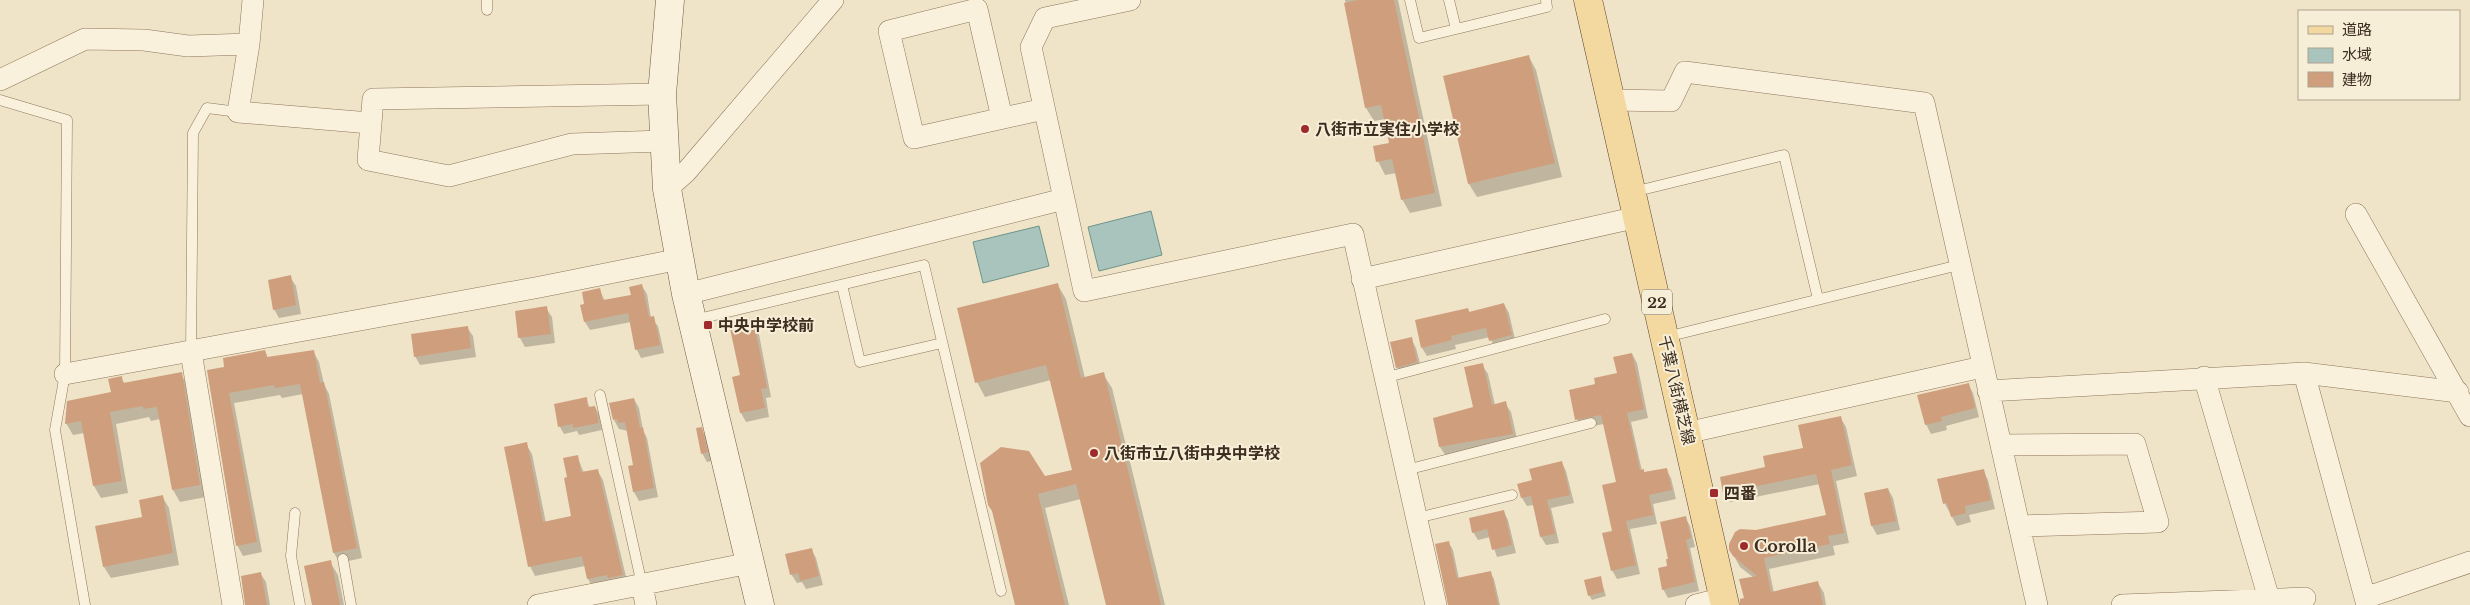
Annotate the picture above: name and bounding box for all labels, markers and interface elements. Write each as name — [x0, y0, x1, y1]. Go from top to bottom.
legend — [2298, 10, 2460, 100]
text: 道路 — [2342, 20, 2372, 39]
text: 水域 — [2342, 45, 2372, 64]
text: 建物 — [2342, 70, 2372, 89]
place label: 八街市立実住小学校 — [1315, 119, 1459, 139]
marker: 八街市立実住小学校 — [1299, 123, 1311, 135]
road number: 22 — [1642, 290, 1672, 314]
place label: 中央中学校前 — [718, 315, 814, 335]
marker: 中央中学校前 — [702, 319, 714, 331]
street label: 千葉八街横芝線 — [1655, 333, 1699, 447]
place label: 八街市立八街中央中学校 — [1104, 443, 1280, 463]
marker: 八街市立八街中央中学校 — [1088, 447, 1100, 459]
place label: 四番 — [1724, 483, 1756, 503]
marker: 四番 — [1708, 487, 1720, 499]
place label: Corolla — [1754, 536, 1817, 556]
marker: Corolla — [1738, 540, 1750, 552]

